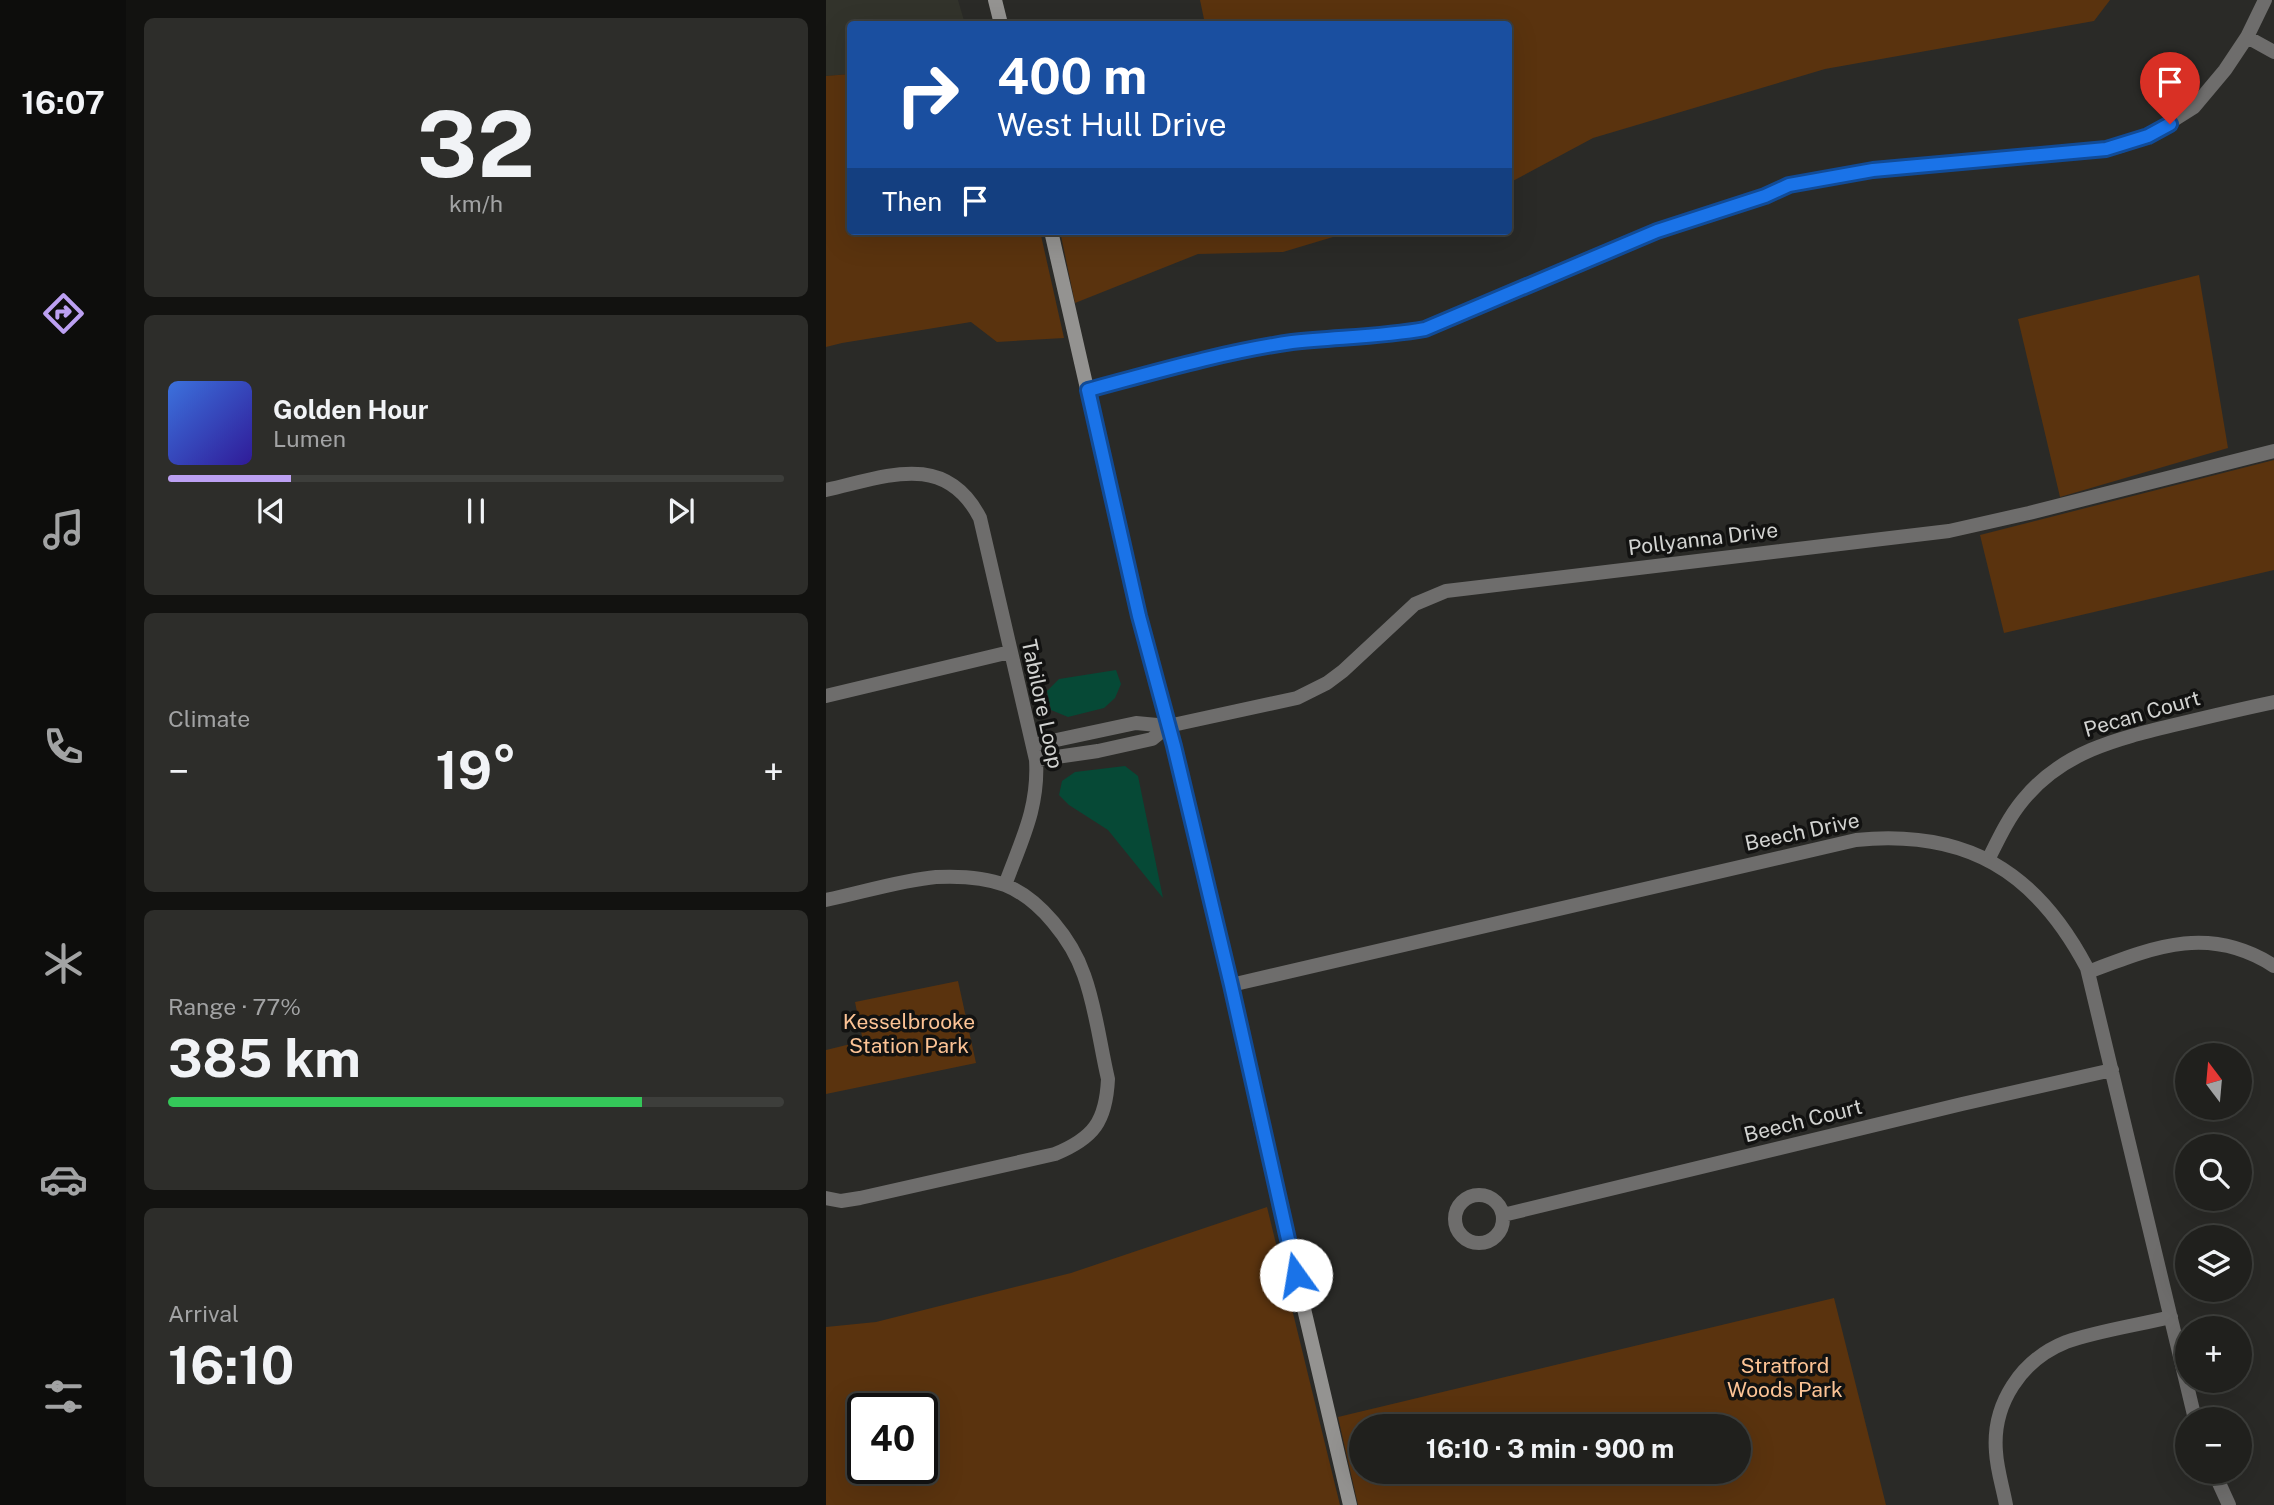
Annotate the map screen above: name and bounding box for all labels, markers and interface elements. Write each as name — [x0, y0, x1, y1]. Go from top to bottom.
text: 400 m — [997, 47, 1147, 105]
icon: right — [882, 49, 973, 140]
pin — [2140, 52, 2200, 124]
icon: arrive — [2151, 63, 2189, 101]
text: 16:07 — [21, 84, 105, 121]
text: 32 — [417, 91, 535, 197]
text: West Hull Drive — [997, 106, 1227, 143]
icon: arrive — [956, 182, 994, 220]
text: Then — [882, 186, 942, 217]
text: km/h — [449, 190, 503, 217]
icon: directions — [39, 289, 88, 338]
text: Golden Hour — [273, 394, 428, 425]
text: Lumen — [273, 425, 346, 452]
icon: previous — [252, 492, 290, 530]
icon: pause — [457, 492, 495, 530]
icon: next — [662, 492, 700, 530]
icon: music — [39, 505, 88, 554]
street label: Pollyanna Drive — [1627, 517, 1779, 560]
street label: Tabilore Loop — [1017, 637, 1068, 771]
street label: Pecan Court — [2081, 685, 2203, 742]
text: Climate — [168, 705, 250, 732]
icon: phone — [39, 722, 88, 771]
text: 19° — [435, 740, 517, 801]
text: − — [168, 749, 189, 794]
text: + — [763, 749, 784, 794]
street label: Beech Drive — [1742, 807, 1862, 856]
icon: climate — [39, 939, 88, 988]
text: Range · 77% — [168, 993, 301, 1020]
park label: Kesselbrooke Station Park — [843, 1009, 975, 1058]
text: 385 km — [168, 1028, 361, 1089]
north arrow — [2175, 1043, 2252, 1120]
map controls — [2175, 1043, 2252, 1484]
street label: Beech Court — [1741, 1094, 1865, 1147]
button: search — [2175, 1134, 2252, 1211]
icon: car — [39, 1155, 88, 1204]
button: layers — [2175, 1225, 2252, 1302]
position arrow — [1259, 1238, 1333, 1312]
text: Arrival — [168, 1300, 239, 1327]
button: + — [2175, 1316, 2252, 1393]
text: 16:10 — [168, 1335, 294, 1396]
park label: Stratford Woods Park — [1727, 1353, 1843, 1402]
icon: filters — [39, 1372, 88, 1421]
speed limit sign: 40 — [847, 1393, 938, 1484]
button: − — [2175, 1407, 2252, 1484]
text: 16:10 · 3 min · 900 m — [1426, 1433, 1674, 1464]

